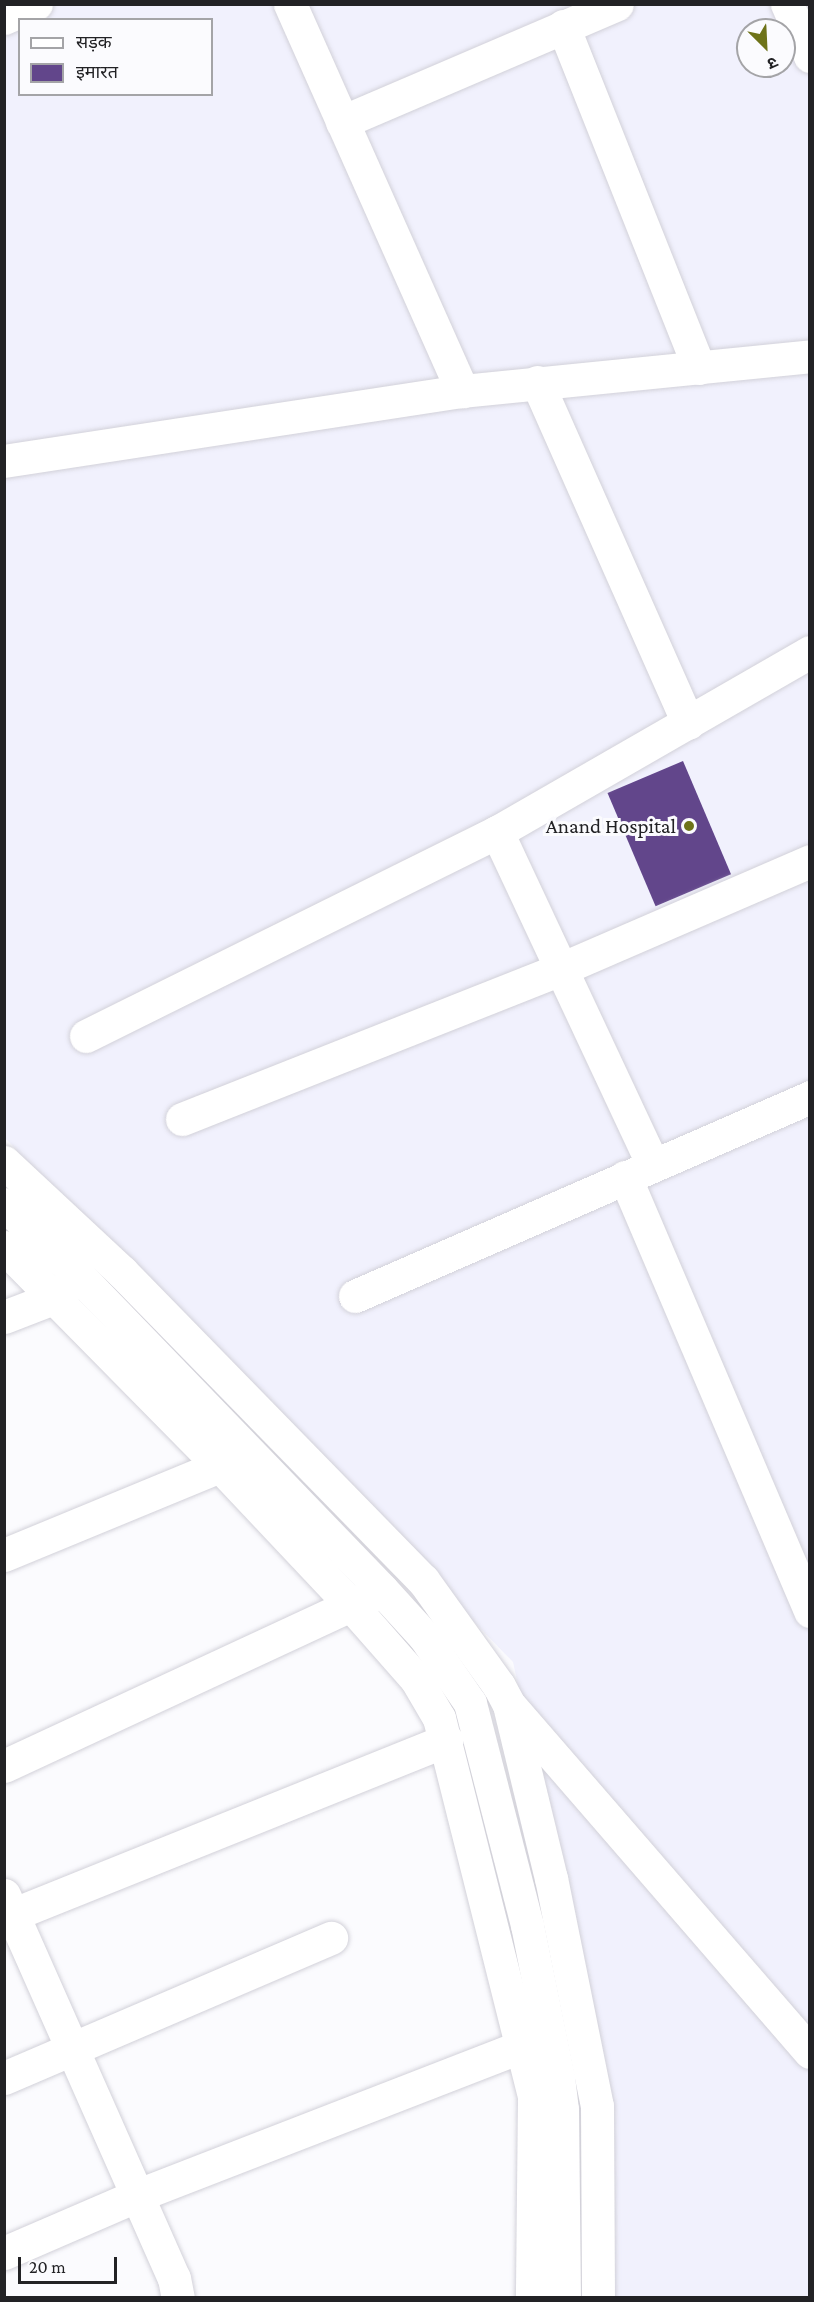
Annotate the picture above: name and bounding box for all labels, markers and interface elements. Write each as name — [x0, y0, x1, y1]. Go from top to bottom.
legend — [18, 18, 213, 96]
north arrow — [736, 18, 796, 78]
text: सड़क — [76, 32, 112, 52]
text: उ — [765, 53, 780, 73]
text: इमारत — [76, 62, 118, 82]
place label: Anand Hospital — [546, 813, 676, 839]
marker: Anand Hospital — [680, 817, 698, 835]
scale bar — [21, 2245, 120, 2283]
text: 20 m — [29, 2257, 66, 2277]

